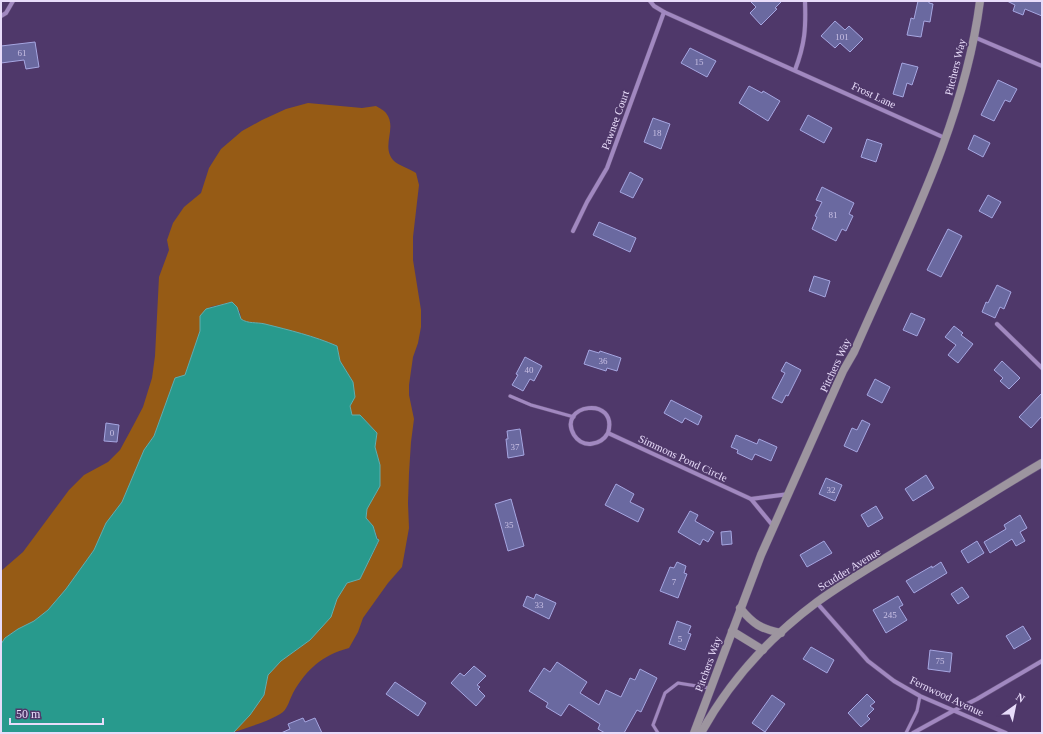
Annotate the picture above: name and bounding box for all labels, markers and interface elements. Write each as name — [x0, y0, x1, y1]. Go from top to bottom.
house number: 101 — [835, 32, 849, 42]
street label: Pitchers Way — [942, 37, 968, 97]
house number: 61 — [18, 48, 27, 58]
house number: 15 — [695, 57, 704, 67]
street label: Frost Lane — [850, 80, 898, 110]
street label: Pawnee Court — [599, 89, 631, 151]
house number: 18 — [653, 128, 662, 138]
house number: 81 — [829, 210, 838, 220]
street label: Pitchers Way — [817, 336, 853, 394]
house number: 36 — [599, 356, 608, 366]
house number: 40 — [525, 365, 534, 375]
house number: 0 — [110, 428, 115, 438]
street label: Simmons Pond Circle — [637, 432, 729, 484]
house number: 37 — [511, 442, 520, 452]
house number: 32 — [827, 485, 836, 495]
house number: 35 — [505, 520, 514, 530]
street label: Scudder Avenue — [815, 545, 883, 593]
house number: 7 — [672, 577, 677, 587]
house number: 33 — [535, 600, 544, 610]
house number: 245 — [883, 610, 897, 620]
house number: 5 — [678, 634, 683, 644]
street label: Pitchers Way — [692, 634, 724, 693]
house number: 75 — [936, 656, 945, 666]
street label: Fernwood Avenue — [908, 674, 986, 718]
north arrow — [995, 686, 1035, 726]
text: N — [1014, 690, 1027, 705]
scale bar — [10, 700, 103, 726]
text: 50 m — [16, 707, 41, 721]

